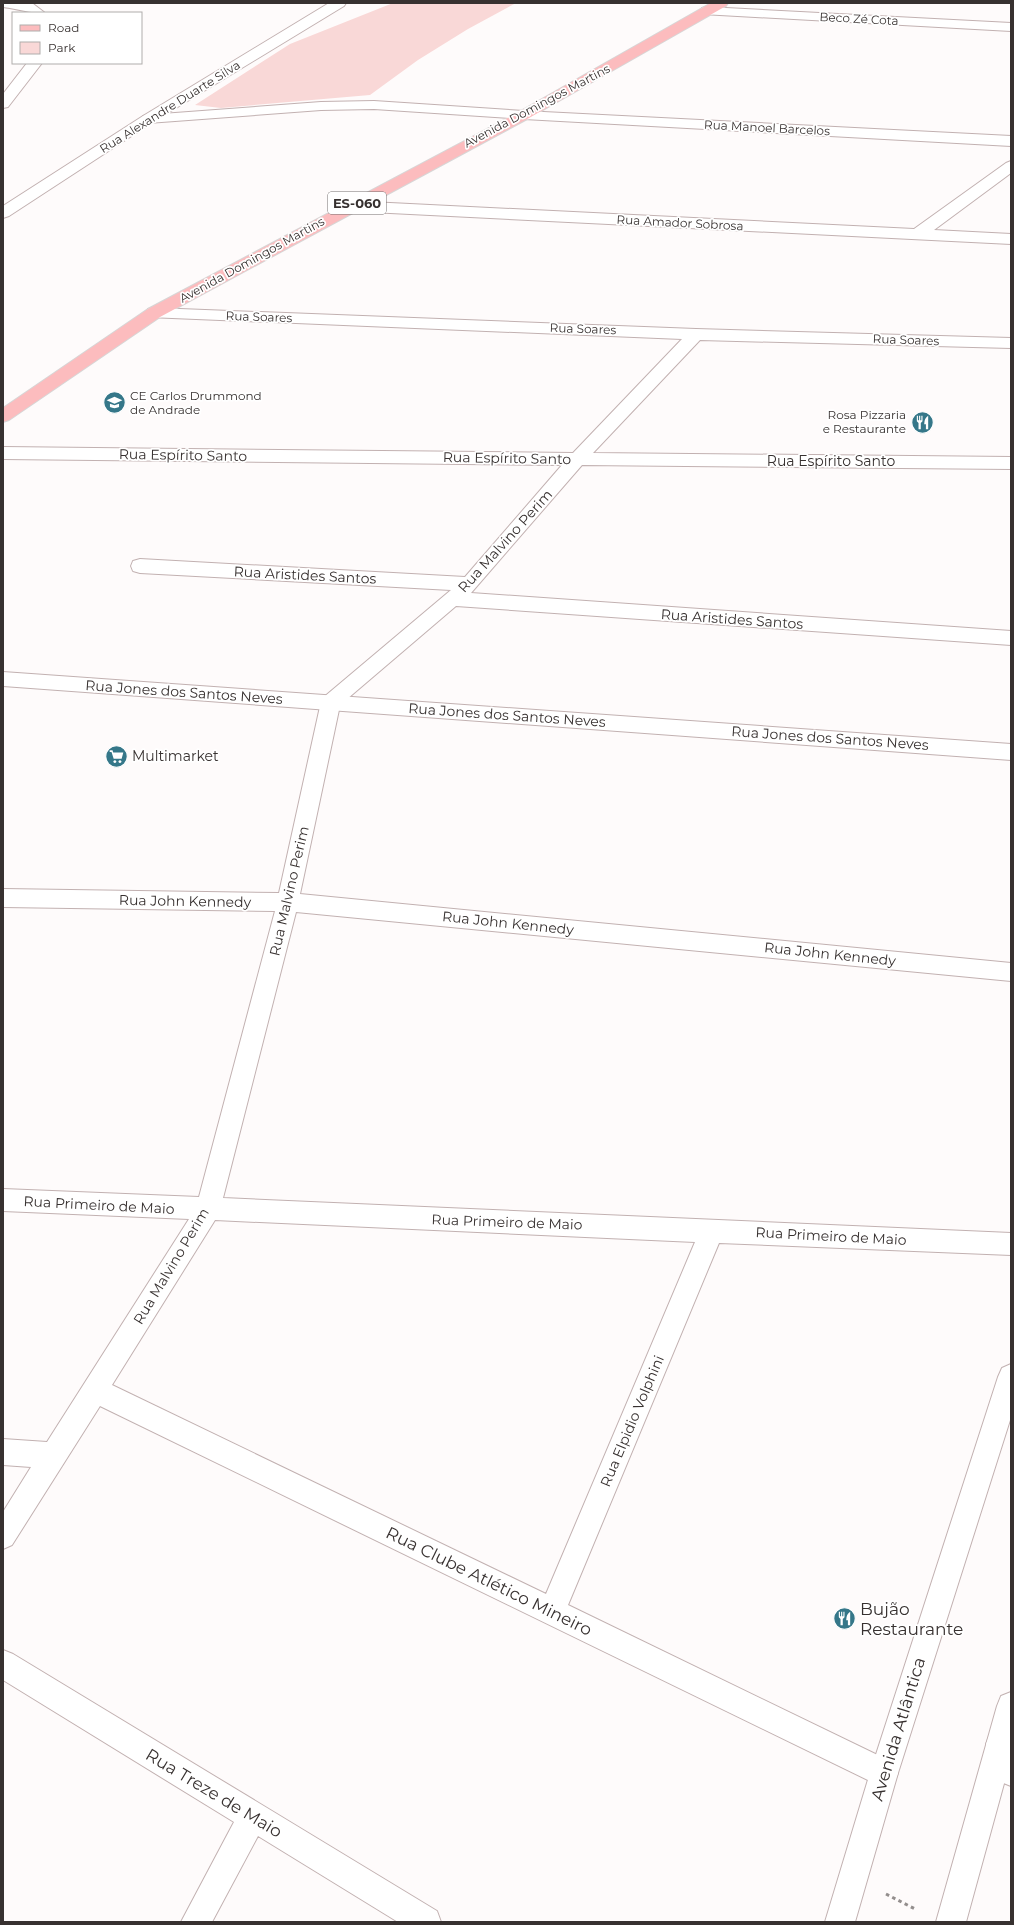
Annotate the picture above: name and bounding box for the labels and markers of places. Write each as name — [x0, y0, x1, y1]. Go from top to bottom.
place label: CE Carlos Drummond de Andrade — [130, 388, 262, 417]
school or university icon: CE Carlos Drummond de Andrade — [102, 390, 128, 416]
place label: Rosa Pizzaria e Restaurante — [823, 407, 906, 436]
restaurant icon: Rosa Pizzaria e Restaurante — [909, 409, 935, 435]
supermarket icon: Multimarket — [103, 743, 129, 769]
place label: Multimarket — [132, 747, 219, 765]
place label: Bujão Restaurante — [860, 1599, 963, 1639]
restaurant icon: Bujão Restaurante — [832, 1606, 858, 1632]

